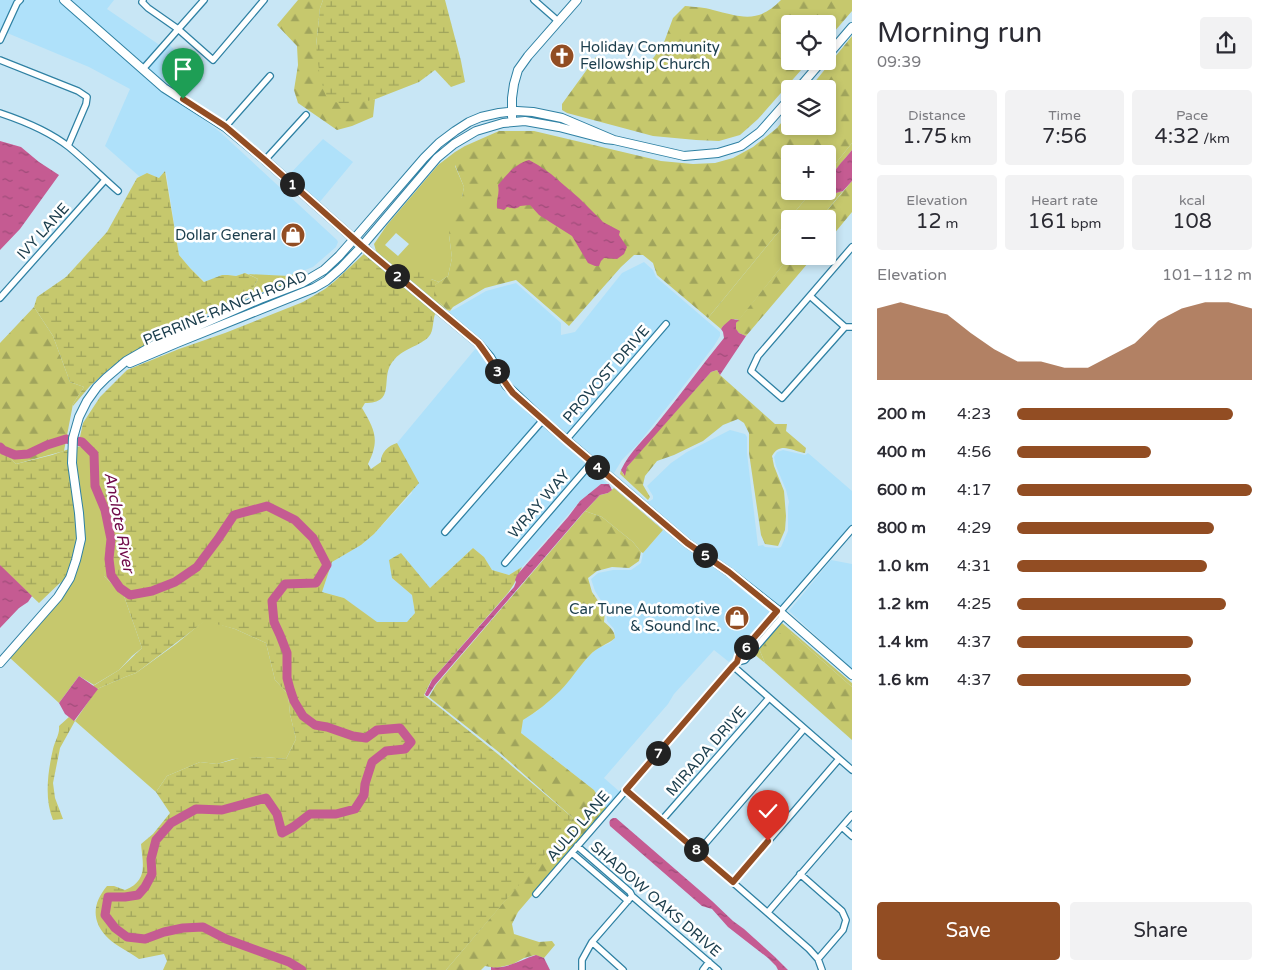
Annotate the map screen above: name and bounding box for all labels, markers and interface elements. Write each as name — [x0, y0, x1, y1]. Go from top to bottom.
map controls — [781, 15, 836, 265]
button: locate — [781, 15, 836, 70]
text: Morning run — [877, 16, 1042, 50]
button: share — [1200, 17, 1252, 69]
place label: Holiday Community Fellowship Church — [580, 38, 720, 73]
church icon: Holiday Community Fellowship Church — [549, 43, 575, 69]
pin — [162, 48, 204, 99]
text: 09:39 — [877, 52, 921, 72]
icon: arrive — [169, 55, 197, 83]
button: layers — [781, 80, 836, 135]
text: Distance — [908, 107, 966, 124]
text: Time — [1048, 107, 1081, 124]
text: Pace — [1176, 107, 1208, 124]
text: 1.75 — [902, 124, 947, 149]
text: 7:56 — [1042, 124, 1087, 149]
text: 4:32 — [1154, 124, 1200, 149]
text: km — [947, 130, 971, 147]
text: /km — [1200, 130, 1230, 147]
button: + — [781, 145, 836, 200]
pin: 1 — [280, 172, 304, 196]
text: 1 — [288, 176, 297, 193]
text: Elevation — [906, 192, 967, 209]
text: Heart rate — [1031, 192, 1098, 209]
text: kcal — [1179, 192, 1205, 209]
street label: IVY LANE — [13, 199, 73, 263]
text: 12 — [915, 209, 942, 234]
text: 161 — [1028, 209, 1067, 234]
text: 108 — [1172, 209, 1212, 234]
button: − — [781, 210, 836, 265]
text: m — [942, 215, 958, 232]
text: bpm — [1067, 215, 1101, 232]
shop icon: Dollar General — [280, 222, 306, 248]
place label: Dollar General — [175, 226, 276, 244]
pin: 2 — [384, 264, 410, 288]
text: Elevation — [877, 265, 947, 285]
text: 101–112 m — [1162, 265, 1252, 285]
street label: PERRINE RANCH ROAD — [140, 267, 310, 349]
text: 2 — [393, 268, 402, 285]
street label: PROVOST DRIVE — [559, 322, 653, 426]
pin: 3 — [484, 358, 510, 384]
text: 3 — [493, 363, 502, 380]
text: 200 m — [877, 404, 926, 424]
text: 4:23 — [957, 404, 991, 424]
text: 400 m — [877, 442, 926, 462]
text: 4:56 — [957, 442, 991, 462]
pin: 4 — [584, 454, 610, 480]
text: 4 — [593, 459, 602, 476]
street label: WRAY WAY — [504, 466, 574, 542]
water label: Anclote River — [99, 470, 139, 576]
text: 600 m — [877, 480, 926, 500]
text: 4:17 — [957, 480, 991, 500]
text: 800 m — [877, 518, 926, 538]
text: 4:29 — [957, 518, 991, 538]
pin: 5 — [692, 542, 718, 568]
text: 5 — [701, 547, 710, 564]
text: 1.0 km — [877, 556, 929, 576]
text: 4:31 — [957, 556, 991, 576]
text: 1.2 km — [877, 594, 929, 614]
text: 4:25 — [957, 594, 991, 614]
place label: Car Tune Automotive & Sound Inc. — [569, 600, 720, 635]
shop icon: Car Tune Automotive & Sound Inc. — [724, 605, 750, 631]
text: 1.4 km — [877, 632, 929, 652]
text: 4:37 — [957, 632, 991, 652]
pin: 6 — [734, 634, 758, 660]
text: 6 — [742, 639, 751, 656]
text: 1.6 km — [877, 670, 929, 690]
text: 4:37 — [957, 670, 991, 690]
street label: MIRADA DRIVE — [662, 702, 750, 800]
pin: 7 — [646, 740, 670, 766]
text: 7 — [654, 745, 663, 762]
street label: AULD LANE — [543, 787, 613, 865]
pin — [747, 790, 789, 841]
icon: check — [754, 797, 782, 825]
pin: 8 — [684, 836, 708, 862]
street label: SHADOW OAKS DRIVE — [587, 837, 725, 961]
text: 8 — [692, 841, 701, 858]
button: Save — [877, 902, 1060, 960]
button: Share — [1070, 902, 1252, 960]

